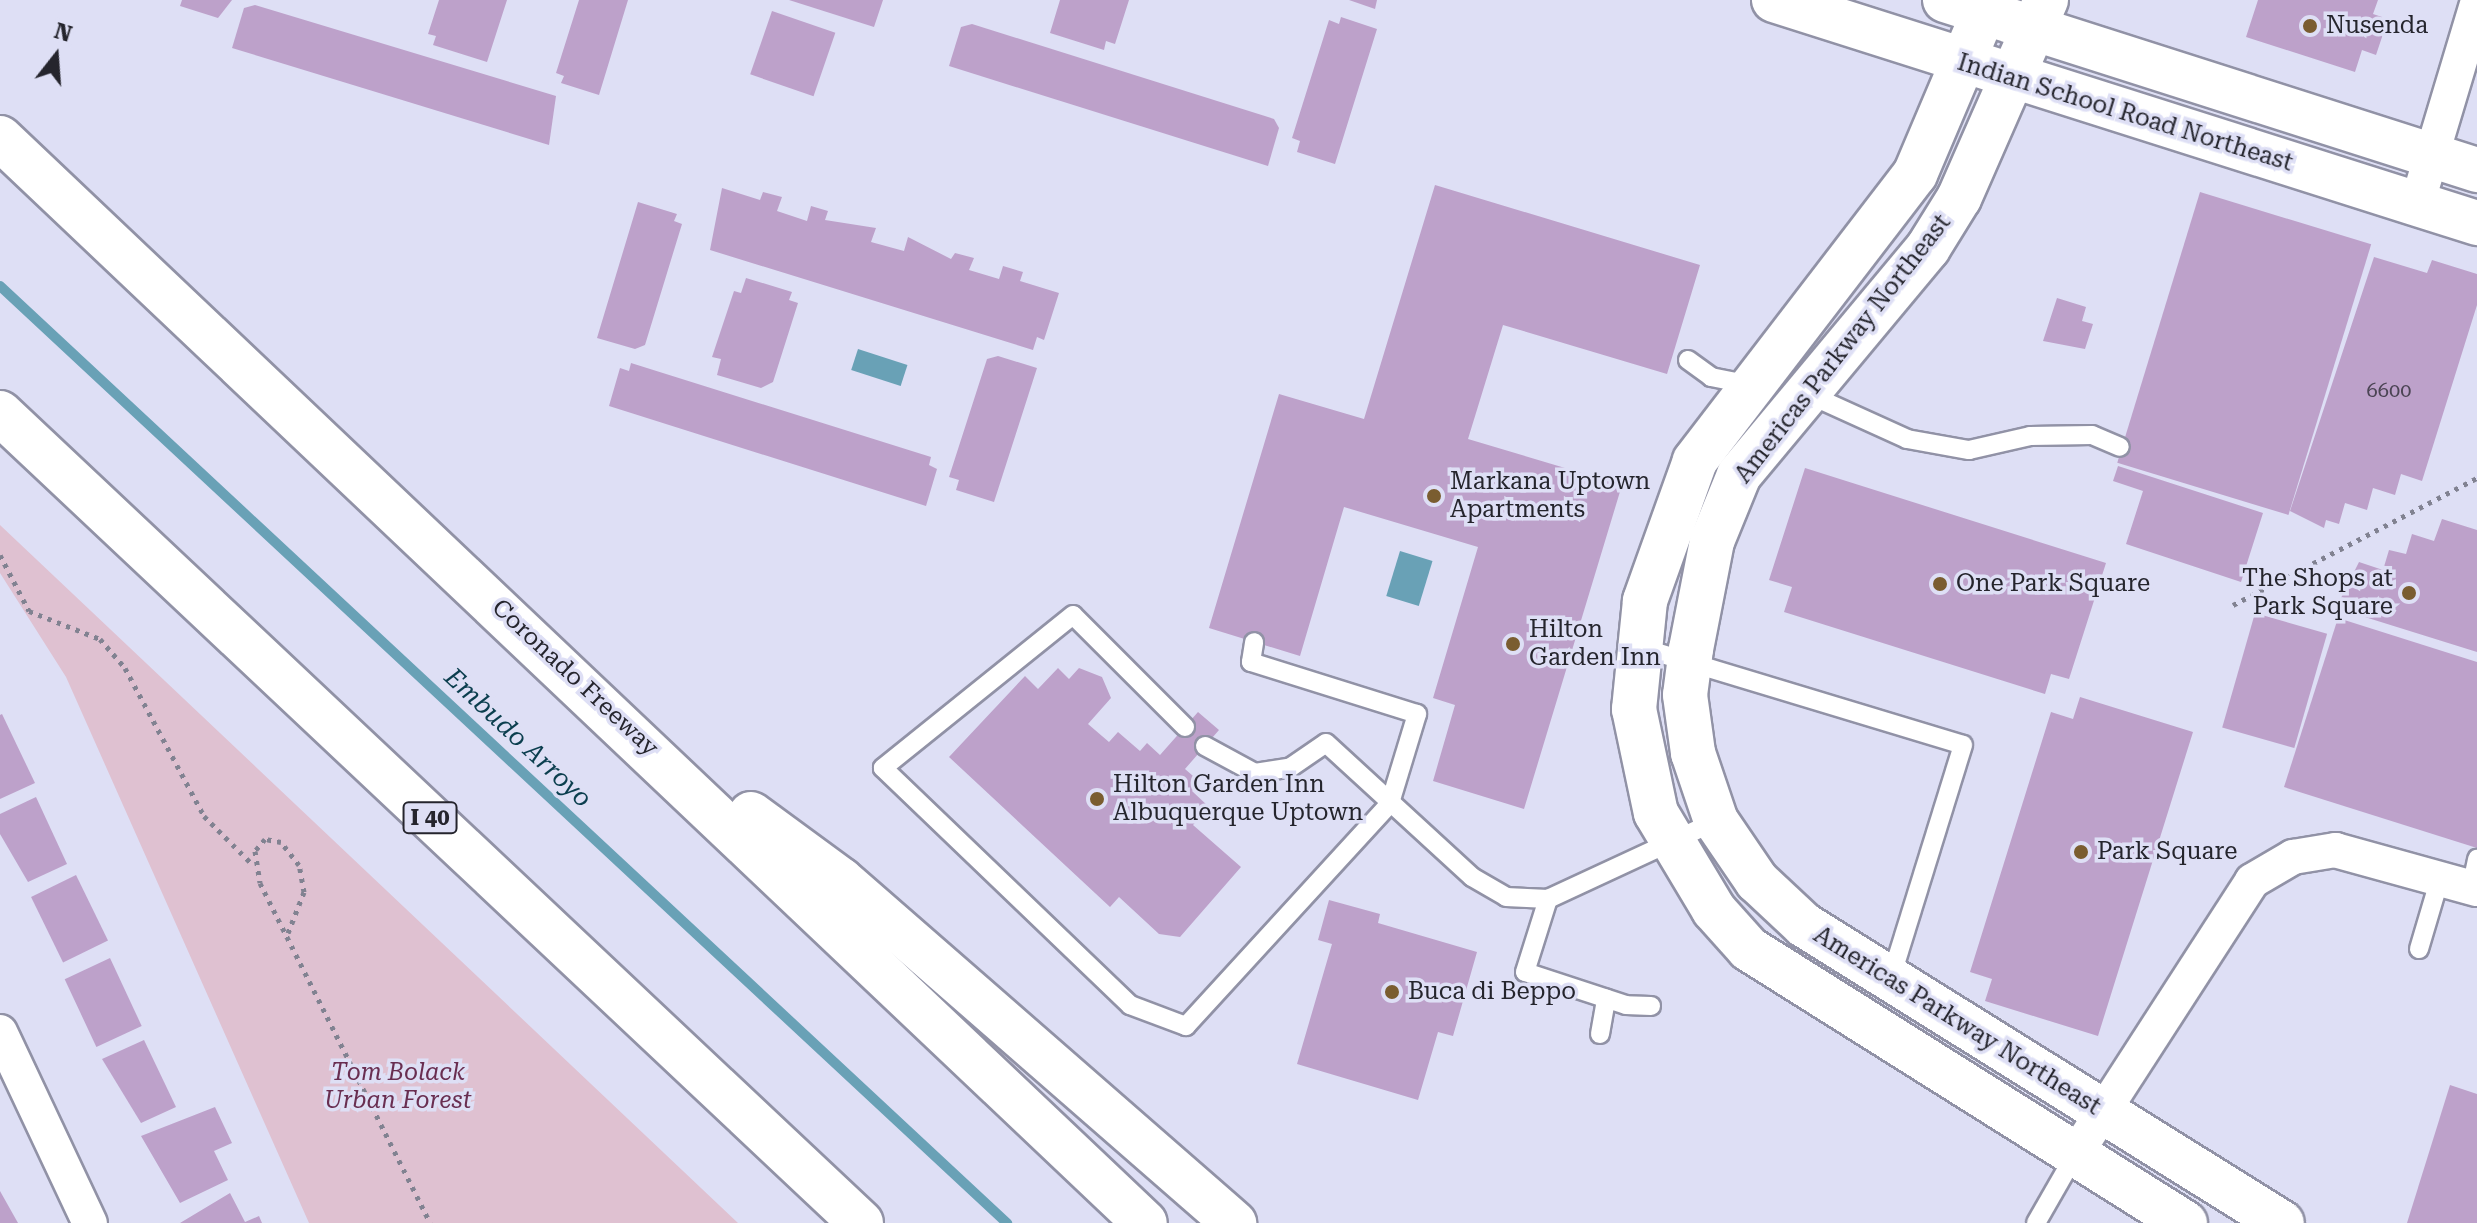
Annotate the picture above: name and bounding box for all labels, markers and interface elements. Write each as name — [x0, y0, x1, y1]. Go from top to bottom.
place label: Nusenda — [2326, 12, 2428, 40]
north arrow — [16, 16, 96, 96]
marker: Nusenda — [2301, 17, 2319, 35]
text: N — [51, 18, 75, 47]
street label: Indian School Road Northeast — [1954, 48, 2296, 178]
street label: Americas Parkway Northeast — [1729, 209, 1957, 489]
house number: 6600 — [2367, 378, 2411, 402]
place label: Markana Uptown Apartments — [1450, 468, 1650, 524]
marker: Markana Uptown Apartments — [1425, 487, 1443, 505]
place label: The Shops at Park Square — [2242, 565, 2393, 621]
place label: One Park Square — [1956, 570, 2150, 598]
marker: One Park Square — [1931, 575, 1949, 593]
marker: The Shops at Park Square — [2400, 584, 2418, 602]
street label: Coronado Freeway — [486, 593, 664, 763]
place label: Hilton Garden Inn — [1529, 616, 1661, 672]
marker: Hilton Garden Inn — [1504, 635, 1522, 653]
water label: Embudo Arroyo — [438, 662, 598, 814]
place label: Hilton Garden Inn Albuquerque Uptown — [1113, 771, 1363, 827]
marker: Hilton Garden Inn Albuquerque Uptown — [1088, 790, 1106, 808]
road number: I 40 — [402, 800, 458, 836]
place label: Park Square — [2097, 838, 2237, 866]
marker: Park Square — [2072, 843, 2090, 861]
street label: Americas Parkway Northeast — [1808, 921, 2106, 1121]
place label: Buca di Beppo — [1408, 978, 1576, 1006]
marker: Buca di Beppo — [1383, 983, 1401, 1001]
park label: Tom Bolack Urban Forest — [324, 1059, 472, 1115]

